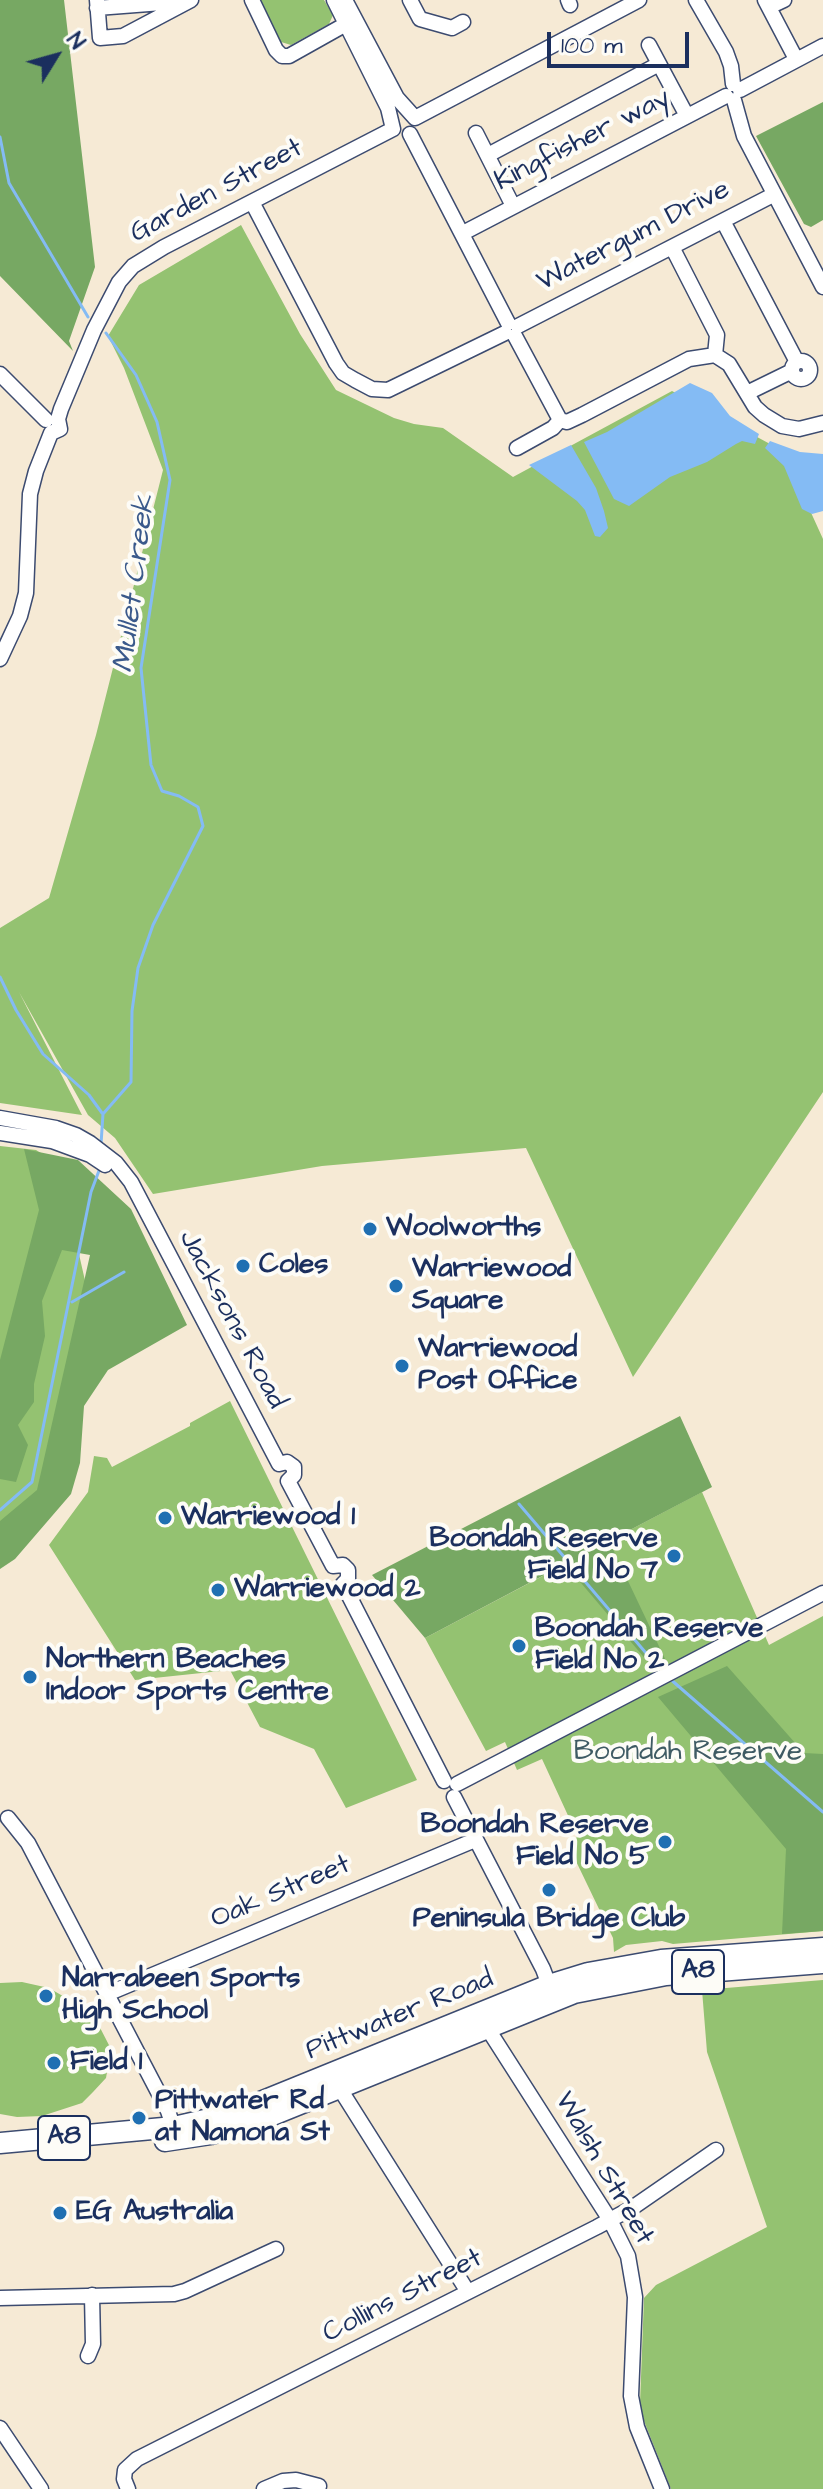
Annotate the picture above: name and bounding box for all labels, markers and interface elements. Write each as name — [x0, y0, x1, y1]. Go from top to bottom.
north arrow — [16, 16, 96, 96]
scale bar — [551, 16, 693, 66]
text: N — [59, 26, 92, 56]
text: 100 m — [561, 29, 623, 63]
street label: Kingfisher way — [490, 82, 676, 200]
street label: Garden Street — [125, 133, 309, 251]
street label: Watergum Drive — [532, 174, 736, 300]
water label: Mullet Creek — [107, 493, 165, 675]
place label: Woolworths — [386, 1212, 541, 1246]
marker: Woolworths — [361, 1220, 379, 1238]
street label: Jacksons Road — [170, 1225, 292, 1415]
place label: Coles — [259, 1249, 328, 1283]
place label: Warriewood Square — [412, 1253, 571, 1319]
marker: Coles — [234, 1257, 252, 1275]
marker: Warriewood Square — [387, 1277, 405, 1295]
place label: Warriewood Post Office — [418, 1333, 577, 1399]
marker: Warriewood Post Office — [393, 1357, 411, 1375]
place label: Warriewood 1 — [181, 1501, 355, 1535]
marker: Warriewood 1 — [156, 1509, 174, 1527]
place label: Boondah Reserve Field No 7 — [429, 1523, 658, 1589]
marker: Boondah Reserve Field No 7 — [665, 1547, 683, 1565]
place label: Warriewood 2 — [234, 1573, 421, 1607]
marker: Warriewood 2 — [209, 1581, 227, 1599]
place label: Boondah Reserve Field No 2 — [535, 1613, 764, 1679]
marker: Boondah Reserve Field No 2 — [510, 1637, 528, 1655]
place label: Northern Beaches Indoor Sports Centre — [46, 1644, 329, 1710]
marker: Northern Beaches Indoor Sports Centre — [21, 1668, 39, 1686]
park label: Boondah Reserve — [574, 1736, 802, 1770]
place label: Boondah Reserve Field No 5 — [420, 1809, 649, 1875]
marker: Boondah Reserve Field No 5 — [656, 1833, 674, 1851]
street label: Oak Street — [206, 1849, 356, 1937]
marker: Peninsula Bridge Club — [540, 1881, 558, 1899]
place label: Peninsula Bridge Club — [413, 1903, 685, 1937]
road number: A8 — [672, 1950, 724, 1994]
place label: Narrabeen Sports High School — [62, 1963, 300, 2029]
street label: Pittwater Road — [301, 1963, 499, 2069]
marker: Narrabeen Sports High School — [37, 1987, 55, 2005]
place label: Field 1 — [70, 2046, 142, 2080]
marker: Field 1 — [45, 2054, 63, 2072]
place label: Pittwater Rd at Namona St — [155, 2085, 330, 2151]
street label: Walsh Street — [546, 2087, 660, 2251]
marker: Pittwater Rd at Namona St — [130, 2109, 148, 2127]
road number: A8 — [38, 2116, 90, 2160]
place label: EG Australia — [76, 2196, 233, 2230]
marker: EG Australia — [51, 2204, 69, 2222]
street label: Collins Street — [318, 2242, 488, 2352]

